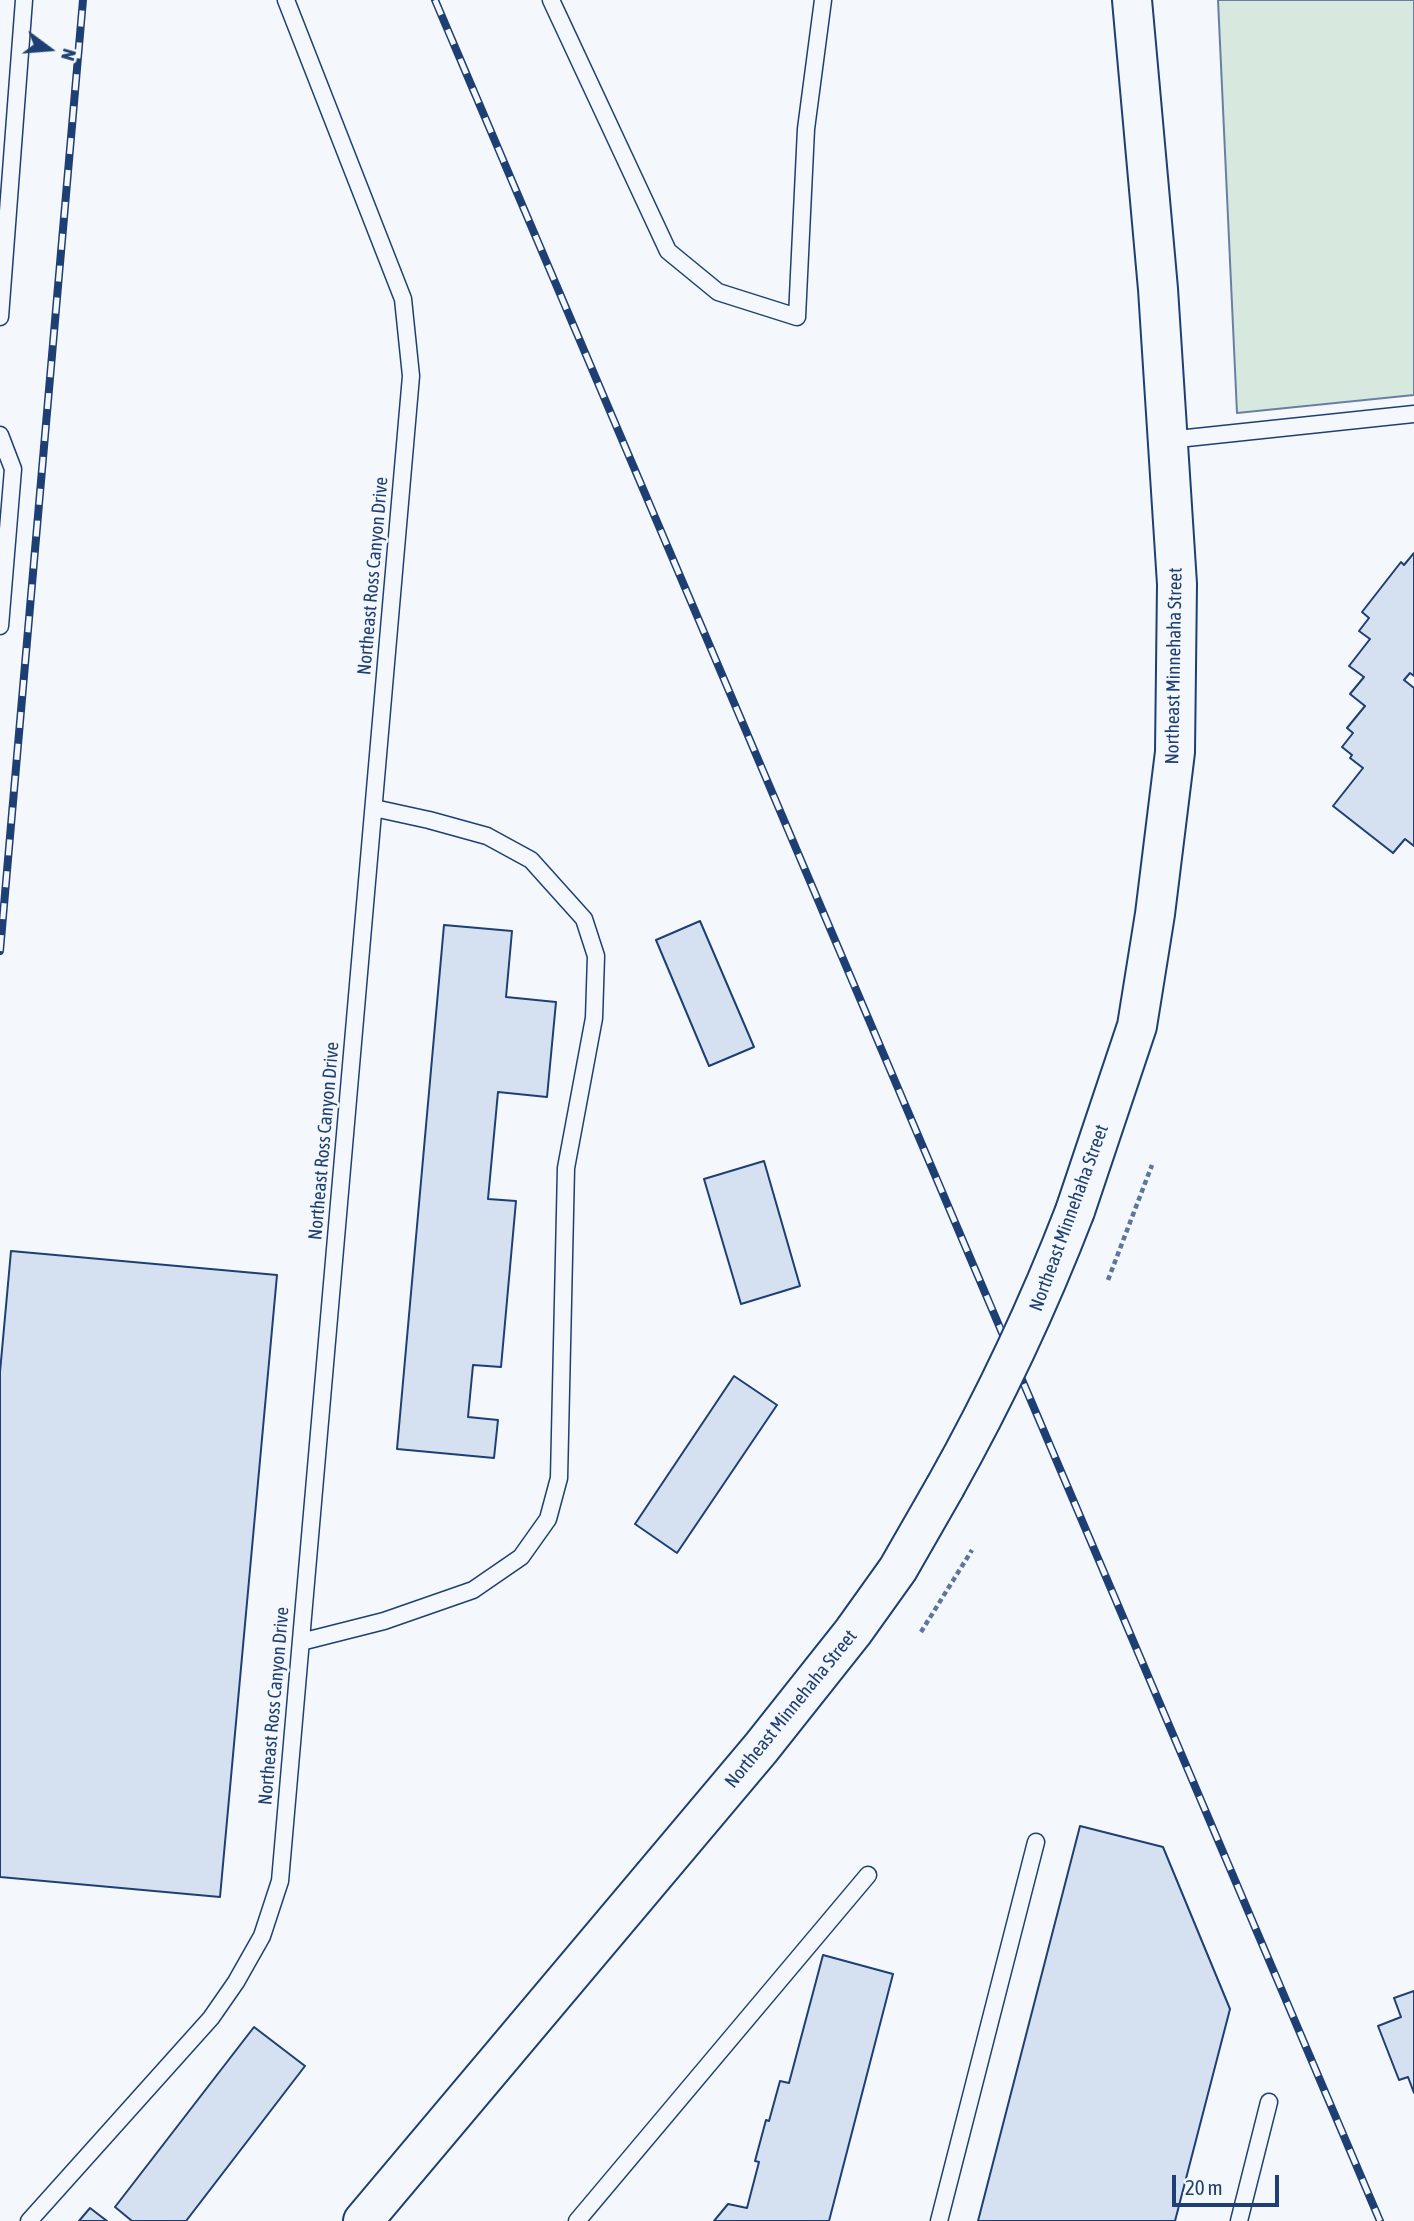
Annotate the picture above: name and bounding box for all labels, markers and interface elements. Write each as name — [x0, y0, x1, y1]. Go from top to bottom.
north arrow — [14, 14, 84, 84]
text: N — [57, 46, 81, 63]
street label: Northeast Ross Canyon Drive — [353, 476, 393, 676]
street label: Northeast Minnehaha Street — [1161, 567, 1187, 765]
street label: Northeast Ross Canyon Drive — [304, 1041, 344, 1241]
street label: Northeast Minnehaha Street — [1025, 1122, 1113, 1314]
street label: Northeast Ross Canyon Drive — [254, 1606, 294, 1806]
street label: Northeast Minnehaha Street — [720, 1625, 862, 1793]
scale bar — [1176, 2162, 1283, 2206]
text: 20 m — [1185, 2175, 1223, 2199]

